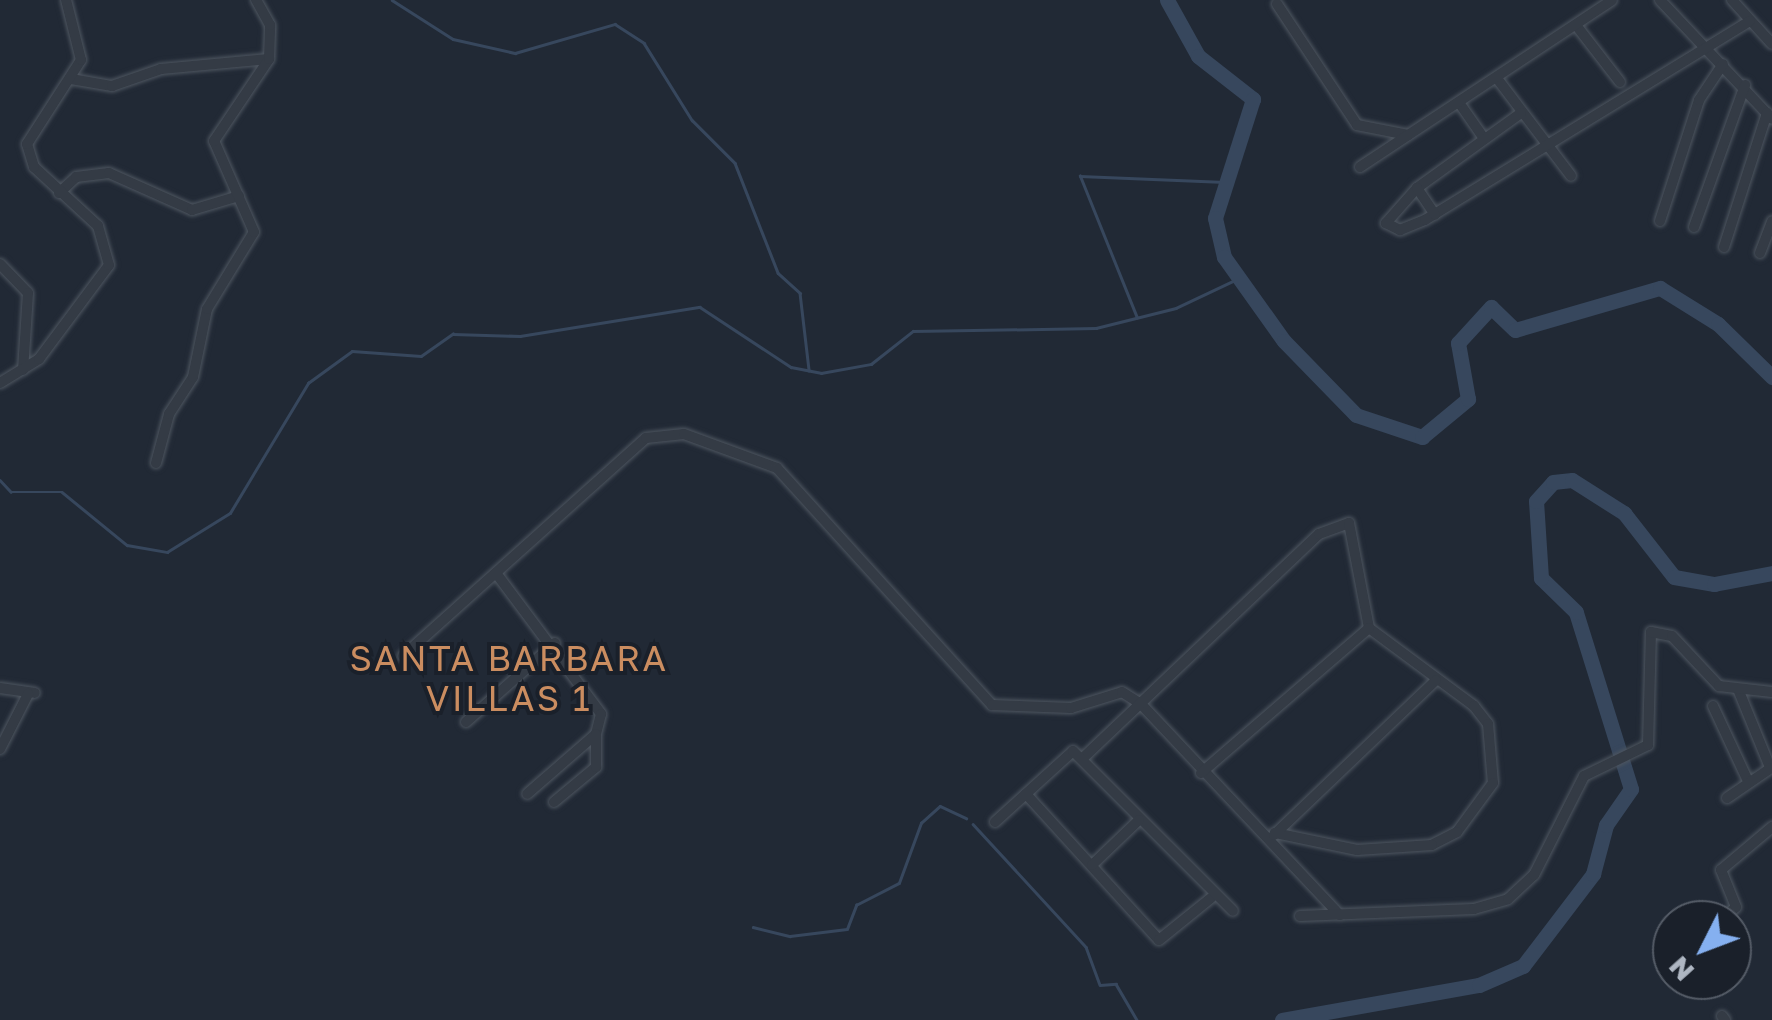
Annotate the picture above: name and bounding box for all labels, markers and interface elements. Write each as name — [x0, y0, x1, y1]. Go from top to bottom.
district label: SANTA BARBARA VILLAS 1 — [349, 637, 669, 719]
north arrow — [1652, 900, 1752, 1000]
text: N — [1661, 950, 1700, 988]

